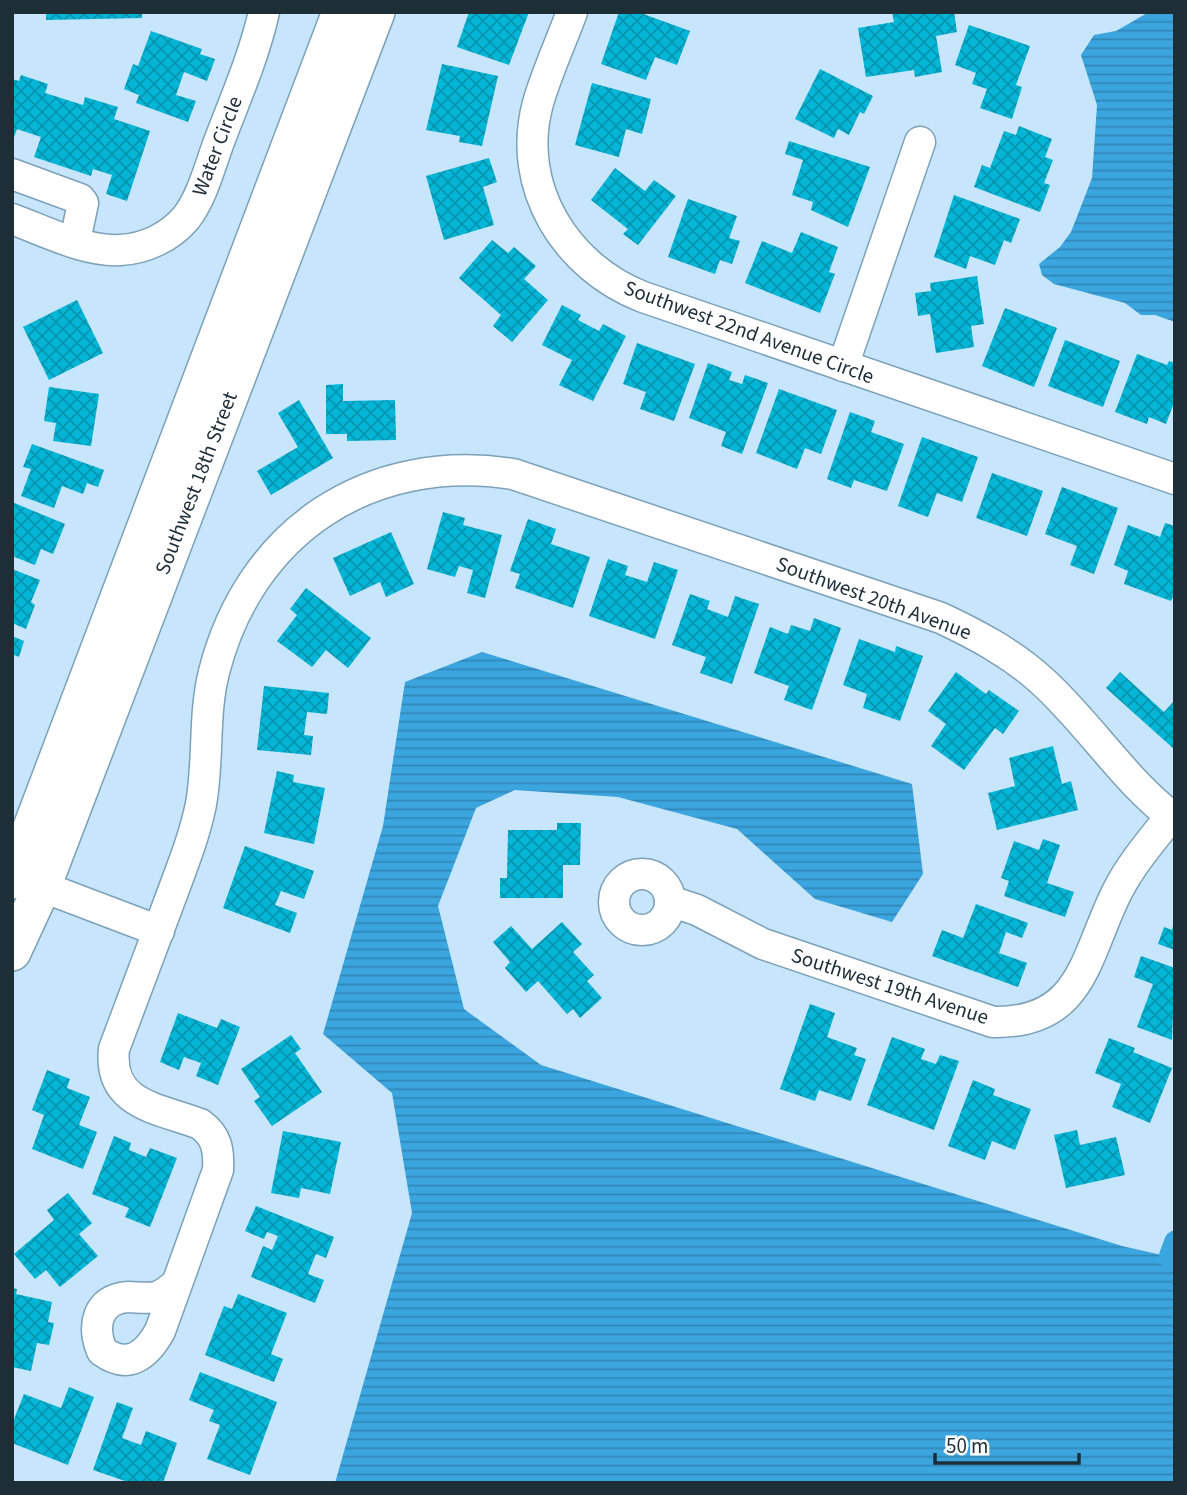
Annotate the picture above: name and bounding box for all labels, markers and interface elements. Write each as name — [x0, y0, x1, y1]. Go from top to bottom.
street label: Water Circle — [184, 92, 250, 200]
street label: Southwest 22nd Avenue Circle — [620, 273, 878, 391]
street label: Southwest 18th Street — [147, 387, 245, 579]
street label: Southwest 20th Avenue — [772, 549, 976, 647]
street label: Southwest 19th Avenue — [787, 940, 993, 1032]
scale bar — [935, 1422, 1078, 1466]
text: 50 m — [946, 1431, 988, 1461]

